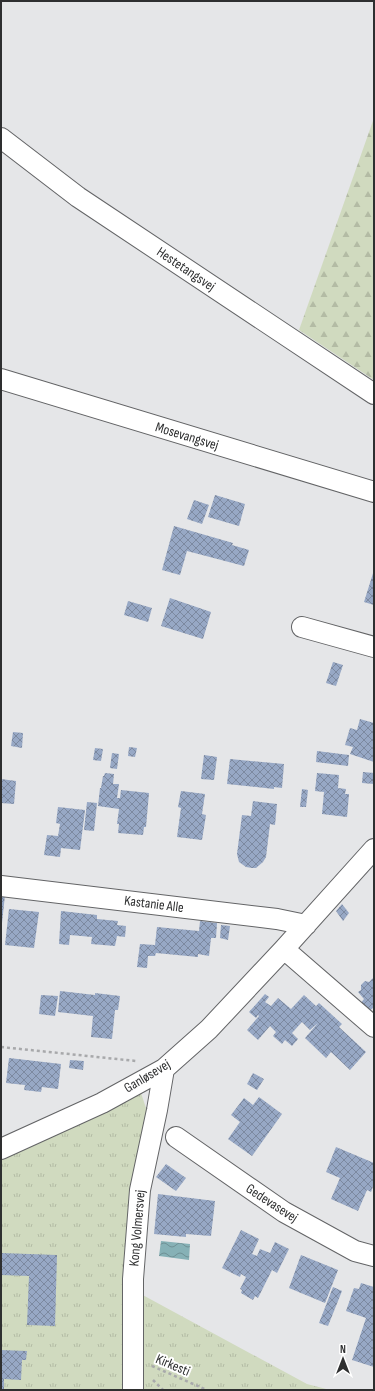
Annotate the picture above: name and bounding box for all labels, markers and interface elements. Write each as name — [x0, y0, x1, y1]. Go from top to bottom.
street label: Hestetangsvej — [153, 243, 219, 295]
street label: Mosevangsvej — [153, 418, 221, 454]
street label: Kastanie Alle — [123, 892, 185, 916]
street label: Ganløsevej — [121, 1056, 173, 1096]
street label: Gedevasevej — [243, 1180, 301, 1226]
street label: Kong Volmersvej — [125, 1189, 149, 1267]
north arrow — [323, 1339, 363, 1379]
text: N — [340, 1343, 346, 1356]
street label: Kirkesti — [153, 1350, 193, 1380]

